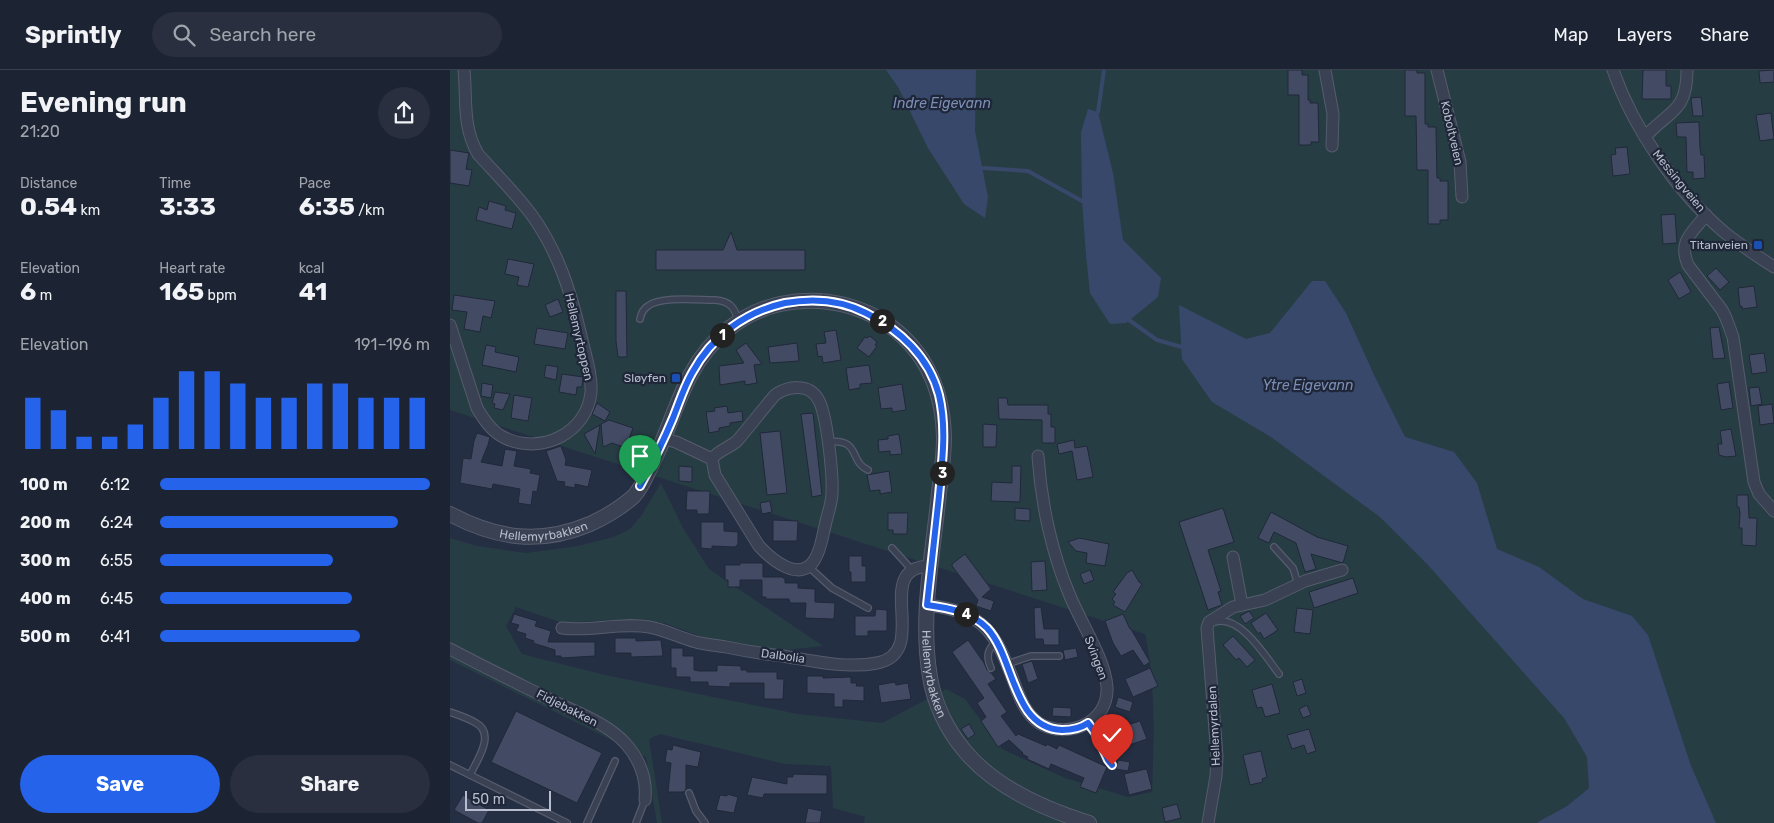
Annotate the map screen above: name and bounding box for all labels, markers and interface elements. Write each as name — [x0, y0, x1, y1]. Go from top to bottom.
search box — [152, 12, 502, 57]
text: Sprintly — [25, 21, 122, 49]
icon: search — [170, 21, 198, 49]
text: Search here — [210, 23, 316, 46]
text: Map — [1554, 24, 1589, 46]
text: Layers — [1617, 24, 1672, 46]
text: Share — [1700, 24, 1749, 46]
text: Evening run — [20, 86, 187, 119]
button: share — [378, 87, 430, 139]
water label: Indre Eigevann — [893, 95, 991, 112]
street label: Koboltveien — [1438, 100, 1466, 166]
text: 21:20 — [20, 122, 60, 141]
street label: Messingveien — [1650, 147, 1708, 215]
text: Distance — [20, 175, 77, 192]
text: Time — [159, 175, 191, 192]
text: Pace — [299, 175, 331, 192]
text: 0.54 — [20, 192, 77, 221]
text: 3:33 — [159, 192, 216, 221]
text: 6:35 — [299, 192, 355, 221]
text: km — [77, 202, 100, 219]
text: /km — [355, 202, 385, 219]
place label: Titanveien — [1690, 238, 1748, 252]
marker: Titanveien — [1752, 239, 1764, 251]
text: Elevation — [20, 260, 80, 277]
text: Heart rate — [159, 260, 225, 277]
text: kcal — [299, 260, 324, 277]
text: 6 — [20, 277, 36, 306]
text: 165 — [159, 277, 204, 306]
text: 41 — [299, 277, 328, 306]
text: m — [36, 287, 52, 304]
text: bpm — [204, 287, 237, 304]
street label: Hellemyrtoppen — [562, 292, 596, 382]
pin: 2 — [870, 308, 894, 334]
text: 2 — [878, 313, 887, 330]
pin: 1 — [710, 322, 734, 348]
text: 1 — [719, 327, 726, 344]
text: Elevation — [20, 335, 89, 354]
text: 191–196 m — [354, 335, 430, 354]
place label: Sløyfen — [624, 371, 666, 385]
marker: Sløyfen — [670, 372, 682, 384]
water label: Ytre Eigevann — [1262, 377, 1354, 394]
pin — [619, 435, 661, 486]
icon: arrive — [626, 442, 654, 470]
pin: 3 — [930, 460, 954, 486]
text: 3 — [938, 465, 947, 482]
text: 100 m — [20, 475, 68, 494]
text: 6:12 — [100, 475, 130, 494]
text: 200 m — [20, 513, 70, 532]
text: 6:24 — [100, 513, 133, 532]
street label: Hellemyrbakken — [498, 519, 590, 544]
text: 300 m — [20, 551, 70, 570]
text: 6:55 — [100, 551, 133, 570]
text: 400 m — [20, 589, 71, 608]
text: 6:45 — [100, 589, 133, 608]
pin: 4 — [954, 602, 978, 626]
text: 4 — [962, 606, 971, 623]
text: 500 m — [20, 627, 70, 646]
text: 6:41 — [100, 627, 130, 646]
street label: Hellemyrbakken — [919, 630, 949, 720]
street label: Svingen — [1081, 634, 1111, 682]
street label: Dalbolia — [760, 646, 806, 666]
street label: Hellemyrdalen — [1205, 686, 1223, 766]
street label: Fidjebakken — [534, 687, 600, 729]
pin — [1091, 714, 1133, 765]
icon: check — [1098, 721, 1126, 749]
button: Save — [20, 755, 220, 813]
button: Share — [230, 755, 430, 813]
scale bar — [465, 788, 551, 811]
text: 50 m — [472, 791, 505, 808]

